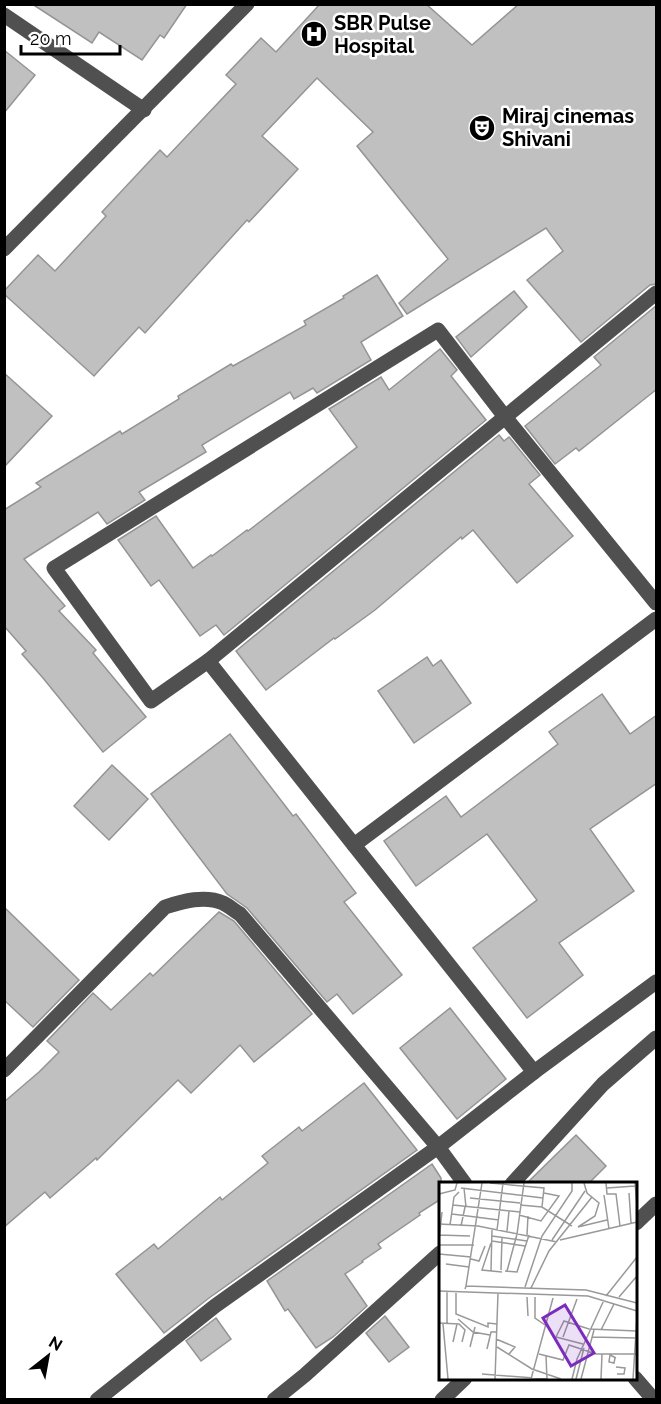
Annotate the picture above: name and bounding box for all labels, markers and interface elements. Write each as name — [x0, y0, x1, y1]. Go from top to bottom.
place label: SBR Pulse Hospital — [334, 11, 431, 58]
scale bar — [21, 18, 120, 56]
hospital icon: SBR Pulse Hospital — [299, 19, 329, 49]
text: 20 m — [30, 28, 72, 49]
place label: Miraj cinemas Shivani — [502, 104, 634, 151]
theatre icon: Miraj cinemas Shivani — [467, 113, 497, 143]
inset map — [439, 1182, 637, 1380]
north arrow — [18, 1326, 78, 1386]
text: N — [45, 1332, 66, 1355]

